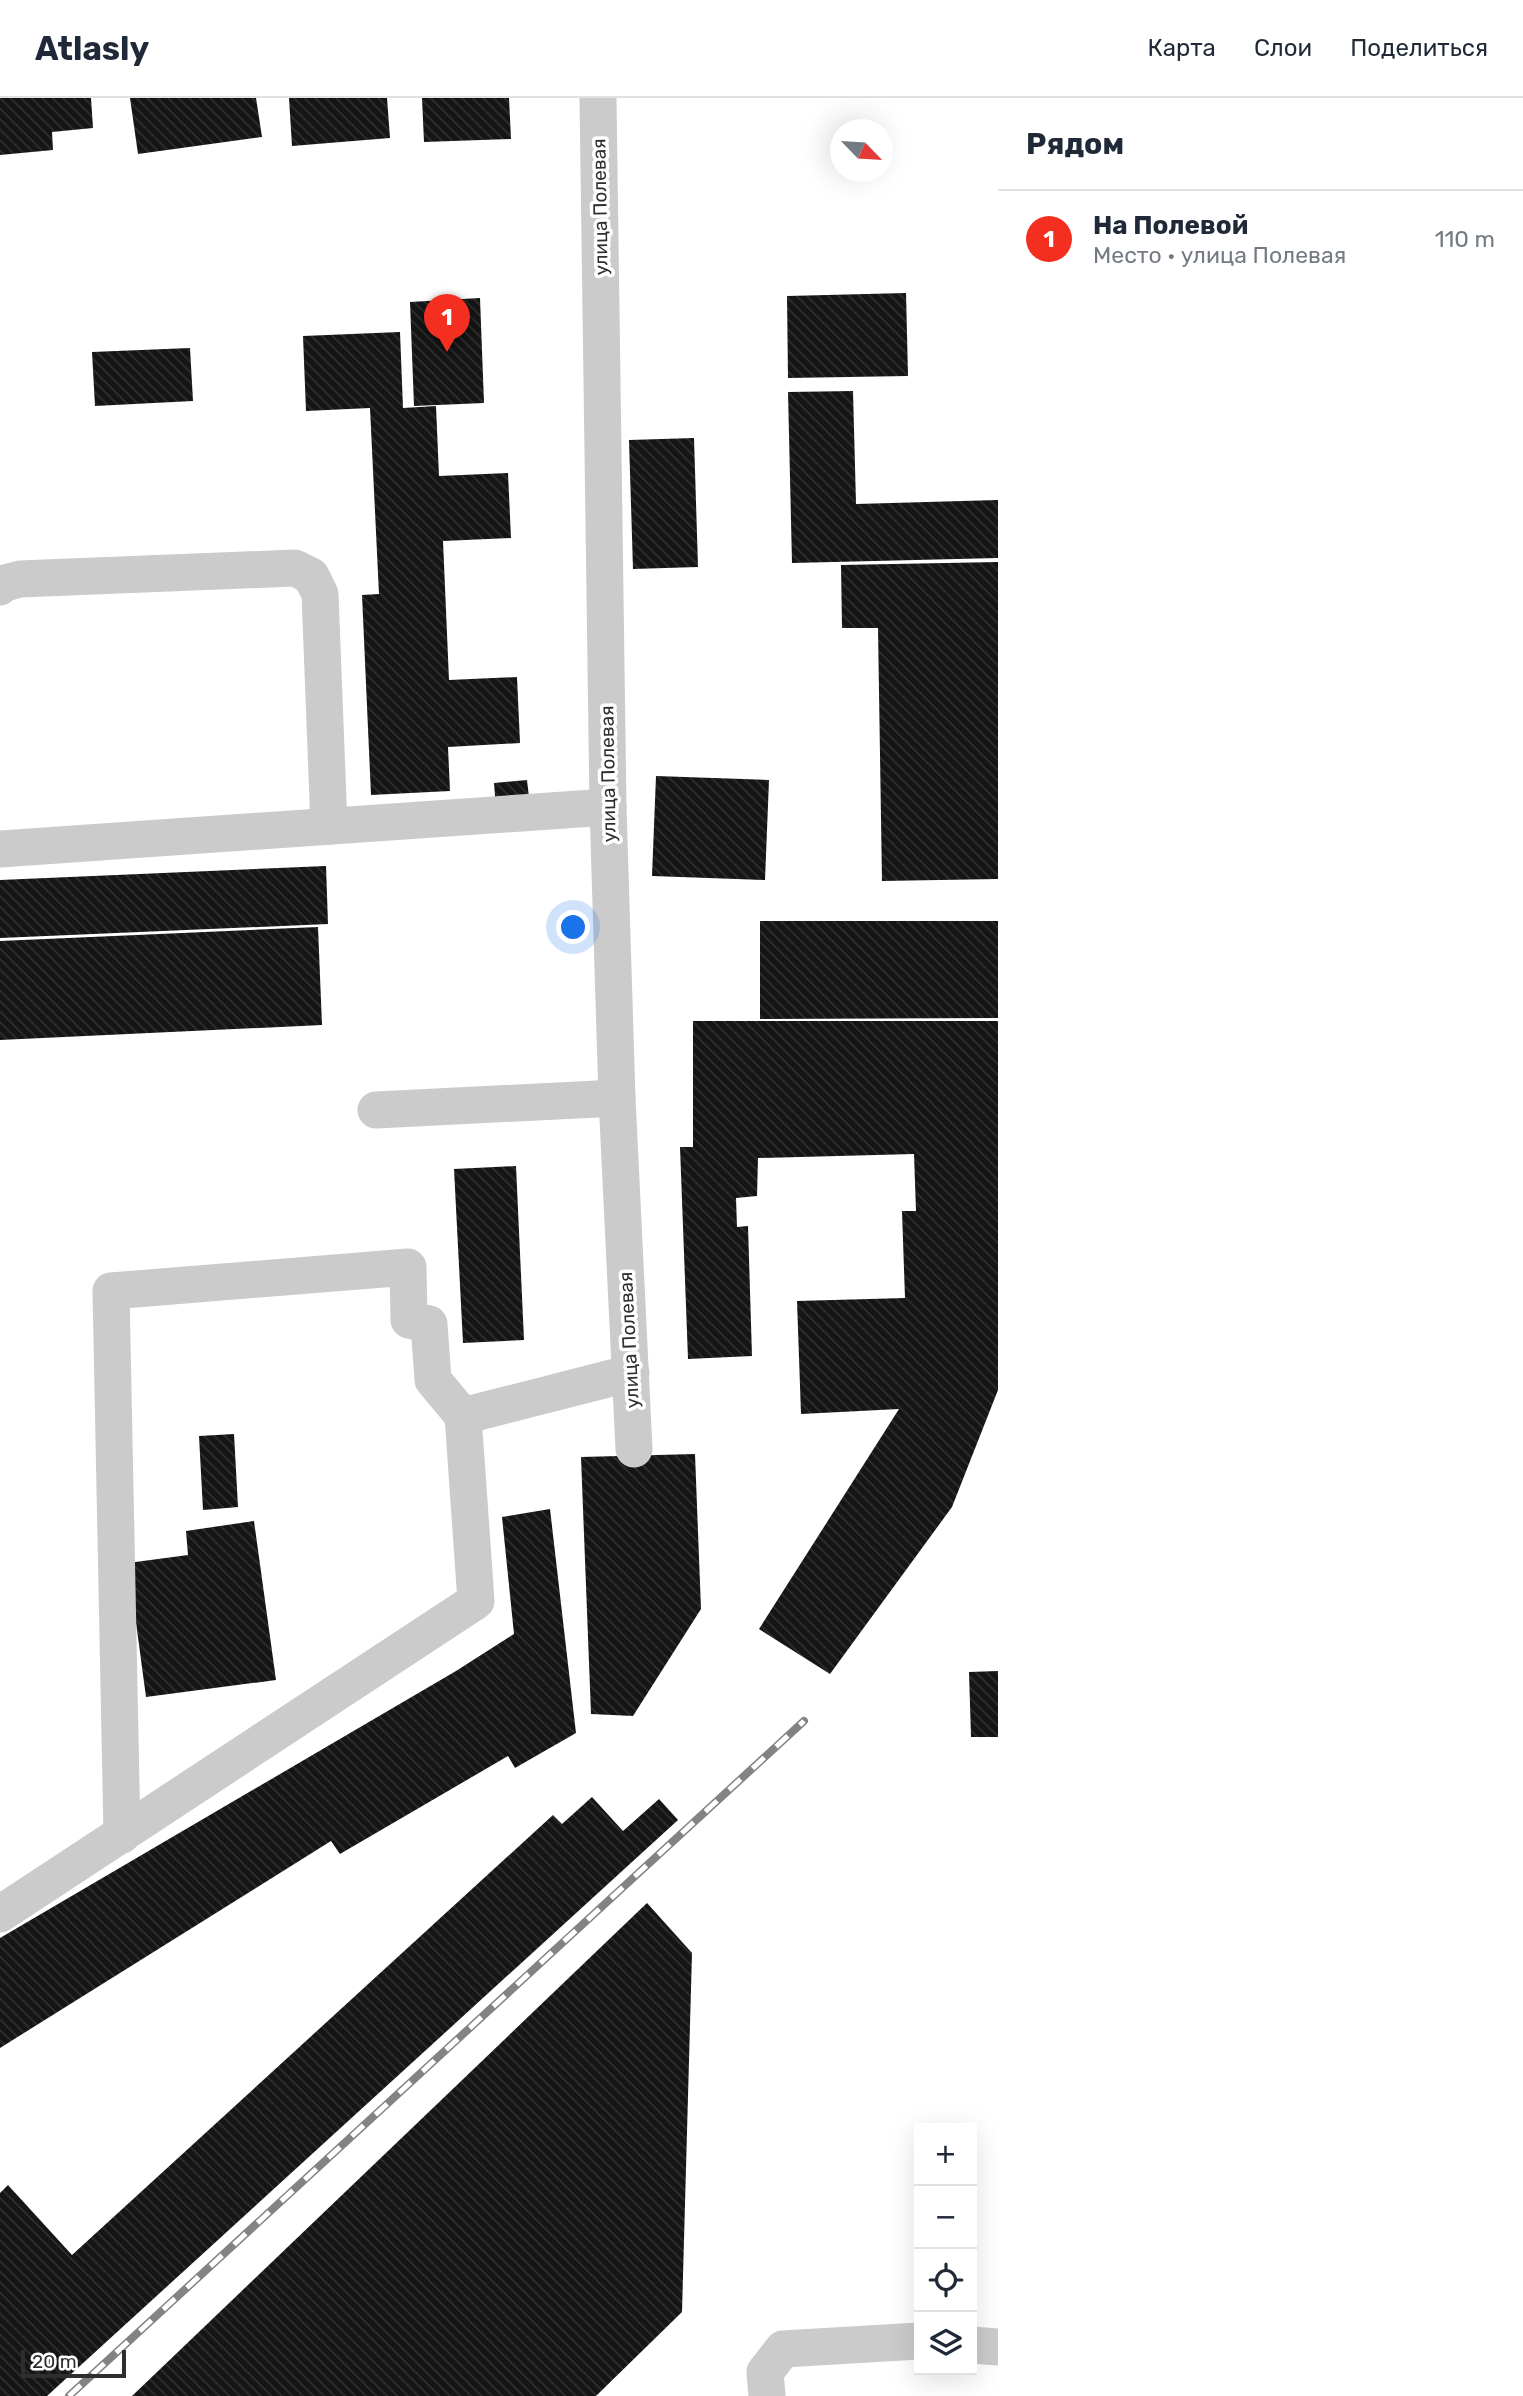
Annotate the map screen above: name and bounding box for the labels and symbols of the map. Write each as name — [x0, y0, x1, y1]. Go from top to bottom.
north arrow — [830, 119, 893, 182]
street label: улица Полевая — [587, 138, 613, 276]
pin: 1 — [424, 294, 470, 352]
street label: улица Полевая — [595, 705, 621, 843]
your location — [556, 910, 590, 944]
street label: улица Полевая — [614, 1271, 644, 1409]
scale bar — [21, 2347, 126, 2379]

